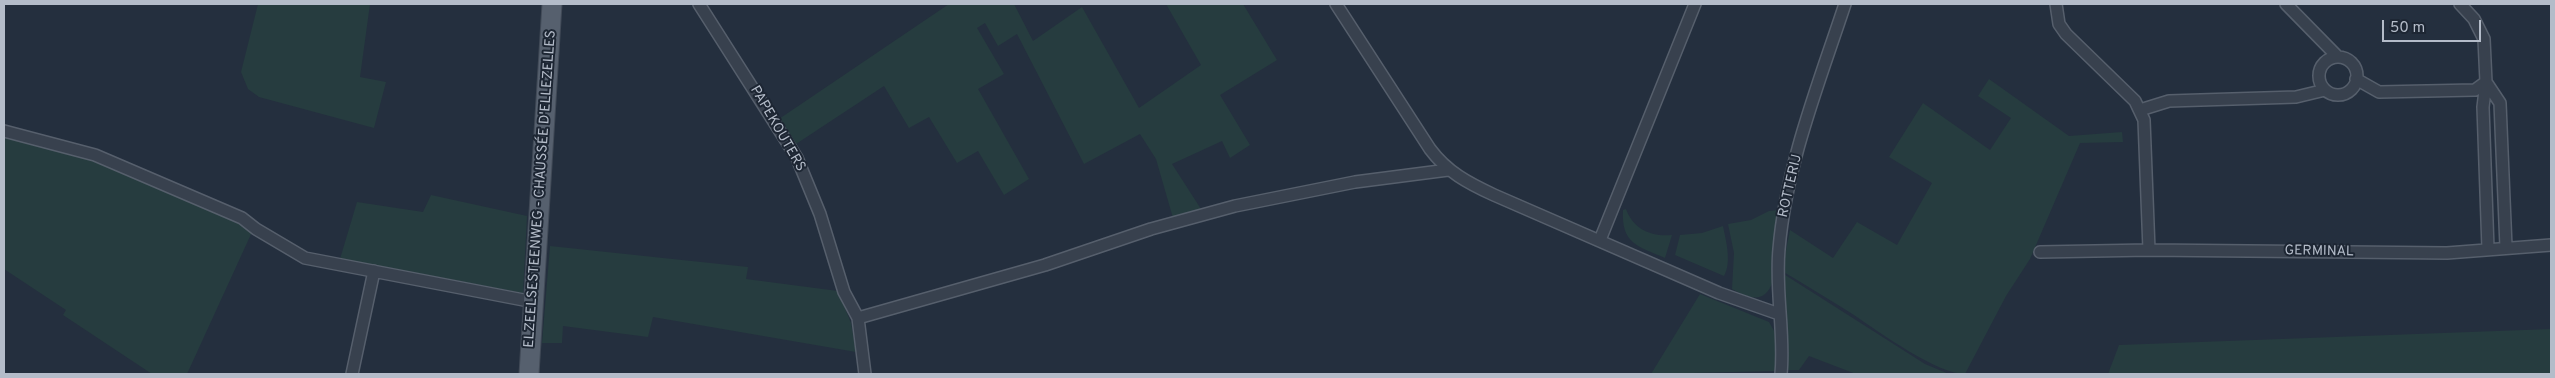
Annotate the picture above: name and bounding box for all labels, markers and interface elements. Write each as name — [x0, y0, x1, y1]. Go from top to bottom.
scale bar — [2385, 10, 2484, 42]
text: 50 m — [2390, 19, 2425, 38]
street label: ELZEELSESTEENWEG - CHAUSSÉE D'ELLEZELLES — [522, 30, 560, 348]
street label: PAPEKOUTERS — [746, 83, 808, 175]
street label: ROTTERIJ — [1776, 153, 1806, 219]
street label: GERMINAL — [2284, 243, 2354, 261]

